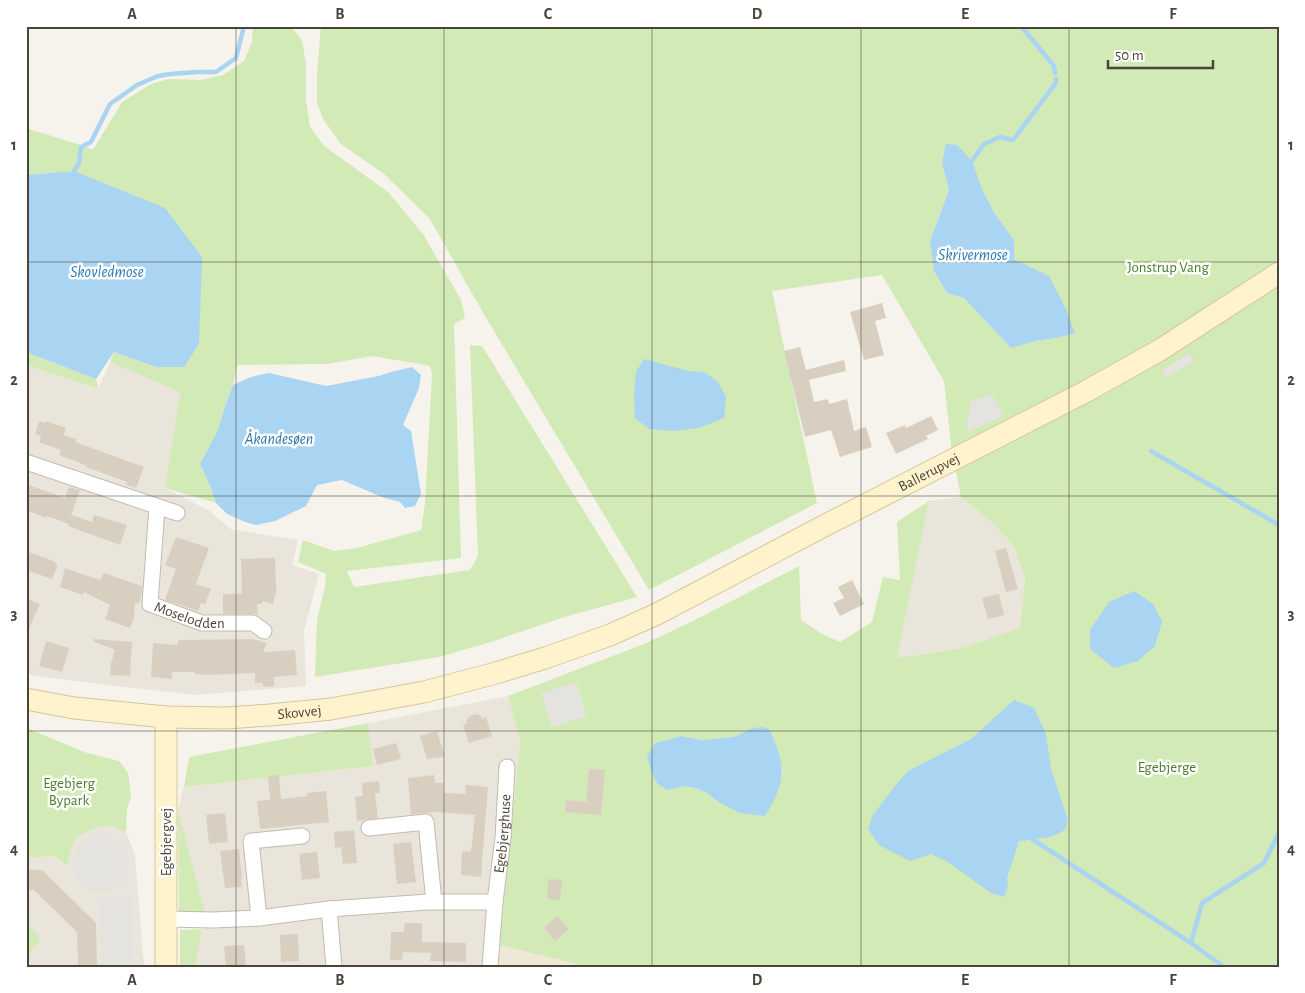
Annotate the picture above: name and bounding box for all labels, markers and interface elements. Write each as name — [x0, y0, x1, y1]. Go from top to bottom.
text: A — [127, 6, 137, 22]
text: B — [335, 6, 345, 22]
text: C — [544, 6, 553, 22]
text: D — [752, 6, 763, 22]
text: E — [961, 6, 969, 22]
text: F — [1169, 6, 1177, 22]
scale bar — [1108, 38, 1212, 70]
text: 50 m — [1115, 48, 1144, 63]
text: 1 — [11, 137, 17, 153]
text: 1 — [1288, 137, 1294, 153]
water label: Skrivermose — [938, 247, 1008, 263]
park label: Jonstrup Vang — [1127, 260, 1210, 275]
water label: Skovledmose — [70, 264, 144, 280]
text: 2 — [10, 372, 18, 388]
text: 2 — [1287, 372, 1295, 388]
water label: Åkandesøen — [244, 429, 313, 447]
street label: Ballerupvej — [896, 451, 962, 494]
street label: Moselodden — [152, 599, 225, 631]
text: 3 — [11, 606, 18, 622]
text: 3 — [1288, 606, 1295, 622]
street label: Skovvej — [277, 703, 322, 722]
park label: Egebjerge — [1138, 760, 1196, 775]
park label: Egebjerg Bypark — [43, 776, 95, 808]
street label: Egebjerghuse — [492, 793, 513, 874]
street label: Egebjergvej — [159, 808, 174, 876]
text: 4 — [10, 841, 18, 857]
text: 4 — [1287, 841, 1295, 857]
text: A — [127, 972, 137, 988]
text: B — [335, 972, 345, 988]
text: C — [544, 972, 553, 988]
text: D — [752, 972, 763, 988]
text: E — [961, 972, 969, 988]
text: F — [1169, 972, 1177, 988]

